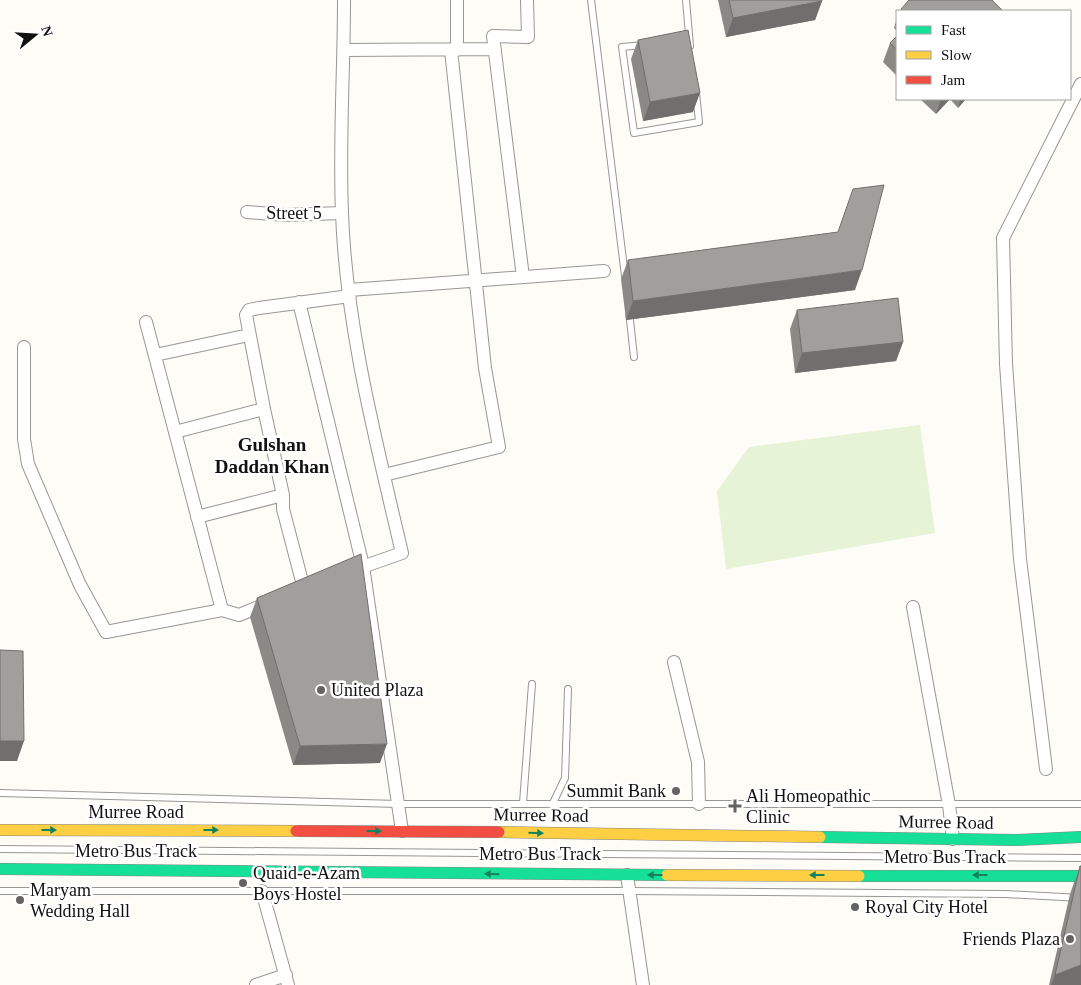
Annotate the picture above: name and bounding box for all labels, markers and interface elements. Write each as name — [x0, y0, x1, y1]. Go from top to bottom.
north arrow — [10, 10, 60, 60]
legend — [896, 10, 1071, 100]
text: Fast — [941, 22, 967, 38]
text: N — [38, 24, 56, 38]
text: Slow — [941, 47, 972, 63]
text: Jam — [941, 72, 965, 88]
street label: Street 5 — [266, 203, 322, 223]
district label: Gulshan Daddan Khan — [215, 434, 330, 477]
place label: United Plaza — [331, 680, 423, 700]
marker: United Plaza — [315, 684, 327, 696]
place label: Summit Bank — [566, 781, 666, 801]
marker: Summit Bank — [670, 785, 682, 797]
place label: Ali Homeopathic Clinic — [746, 786, 870, 827]
marker: Ali Homeopathic Clinic — [728, 799, 742, 813]
street label: Murree Road — [88, 802, 184, 822]
street label: Murree Road — [493, 804, 589, 826]
street label: Murree Road — [898, 811, 994, 833]
one-way arrow — [41, 826, 57, 834]
one-way arrow — [203, 826, 219, 834]
one-way arrow — [366, 827, 382, 835]
one-way arrow — [528, 829, 544, 837]
street label: Metro Bus Track — [75, 841, 197, 861]
street label: Metro Bus Track — [479, 844, 601, 864]
street label: Metro Bus Track — [884, 847, 1006, 867]
place label: Quaid-e-Azam Boys Hostel — [253, 863, 360, 904]
one-way arrow — [484, 870, 500, 878]
one-way arrow — [647, 871, 663, 879]
one-way arrow — [809, 871, 825, 879]
one-way arrow — [972, 871, 988, 879]
marker: Quaid-e-Azam Boys Hostel — [237, 877, 249, 889]
place label: Maryam Wedding Hall — [30, 880, 130, 921]
marker: Maryam Wedding Hall — [14, 894, 26, 906]
place label: Royal City Hotel — [865, 897, 988, 917]
marker: Royal City Hotel — [849, 901, 861, 913]
place label: Friends Plaza — [963, 929, 1060, 949]
marker: Friends Plaza — [1064, 933, 1076, 945]

